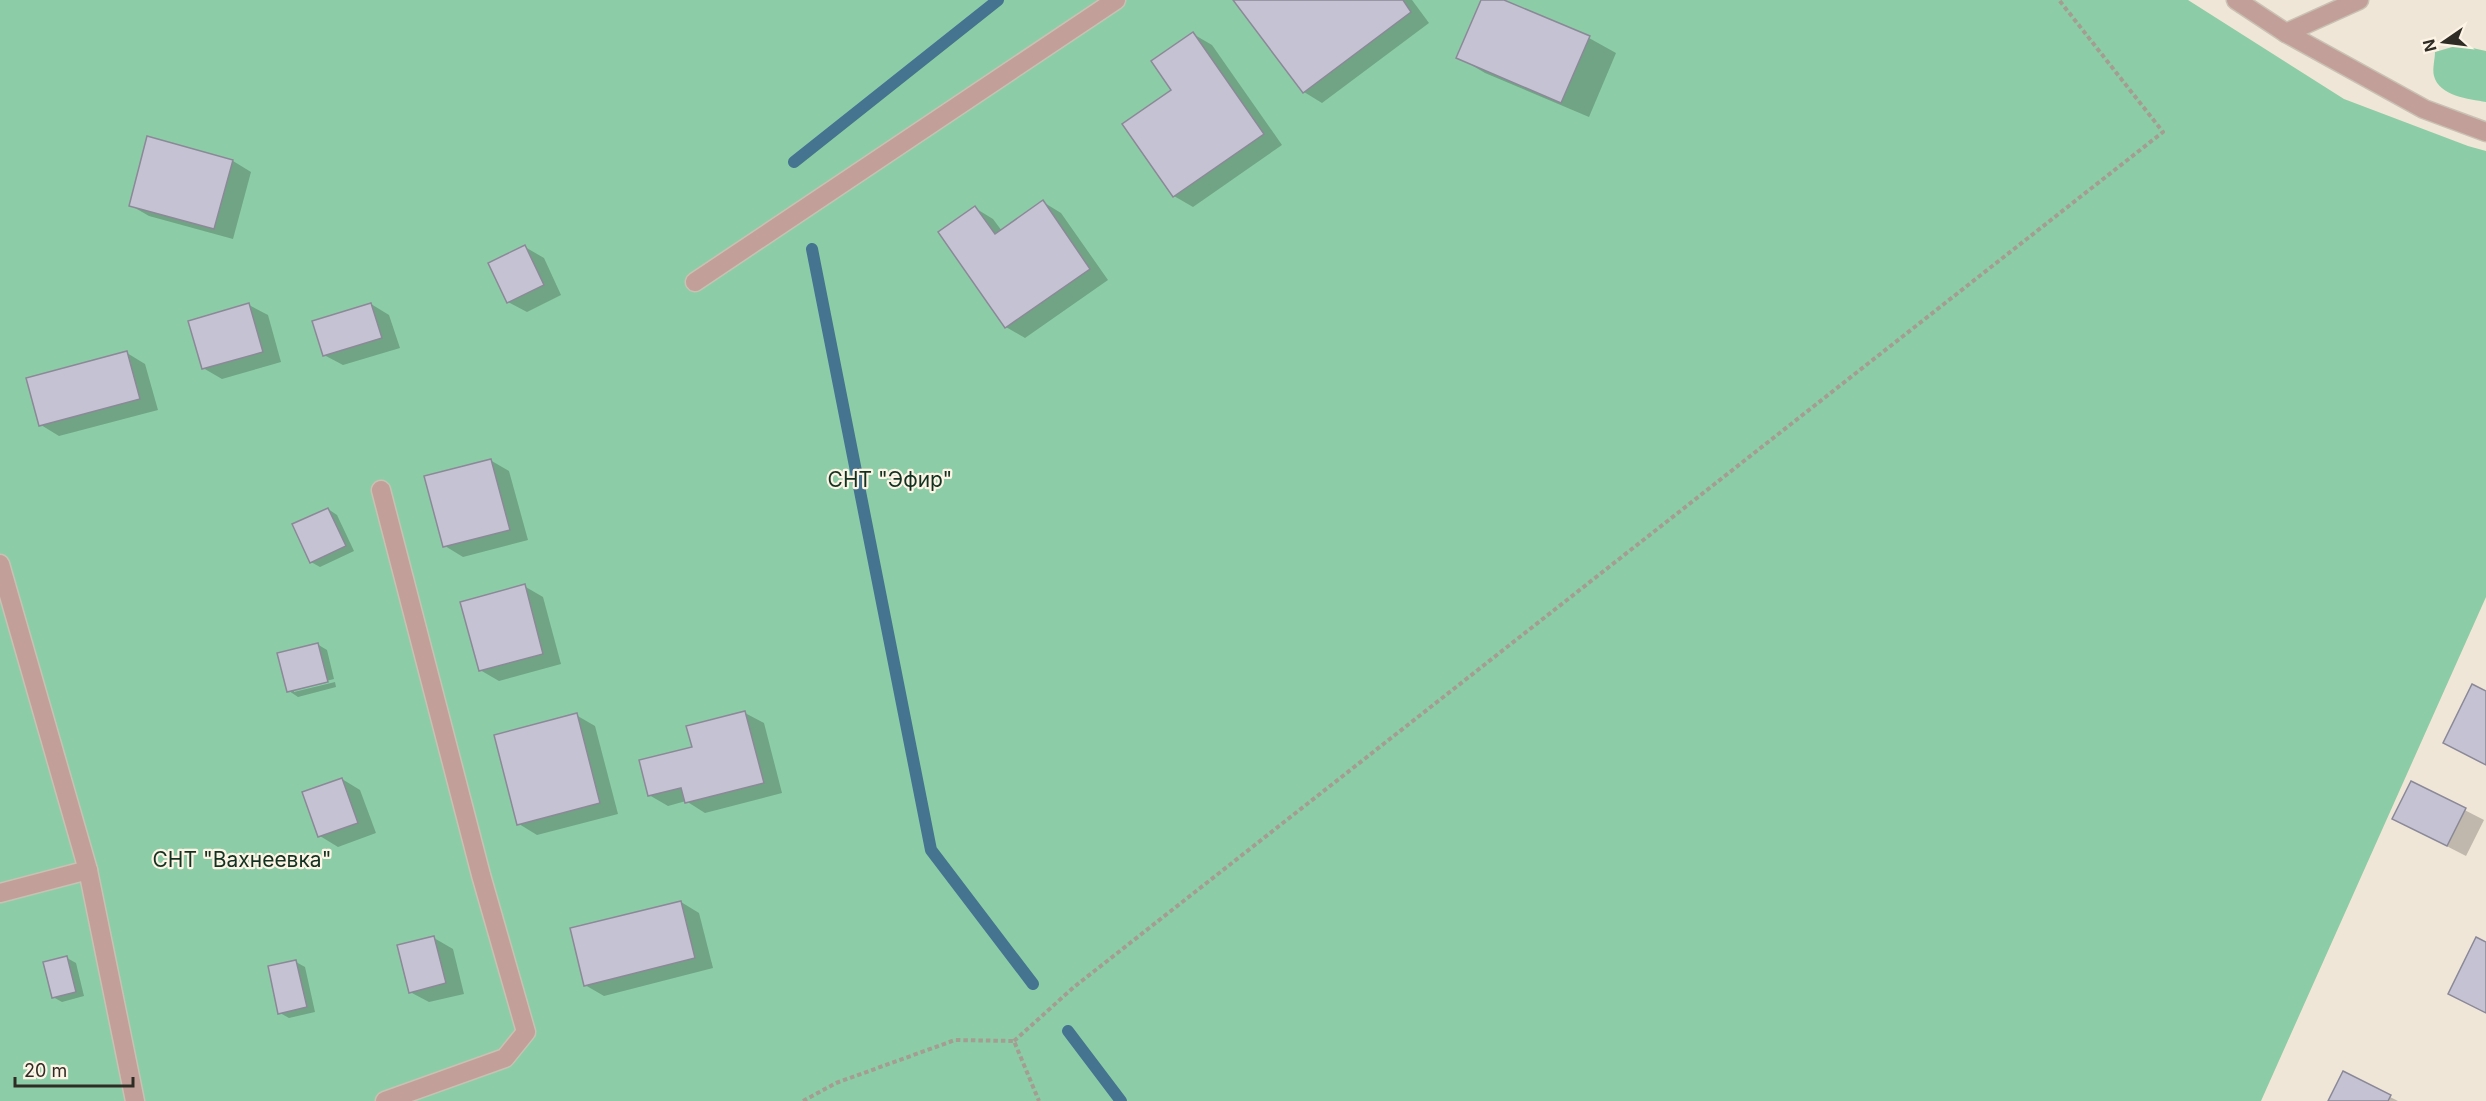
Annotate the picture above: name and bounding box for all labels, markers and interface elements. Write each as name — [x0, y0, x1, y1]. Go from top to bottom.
north arrow — [2414, 12, 2474, 72]
text: N — [2418, 37, 2441, 54]
park label: СНТ "Эфир" — [828, 467, 952, 492]
park label: СНТ "Вахнеевка" — [153, 847, 331, 872]
scale bar — [15, 1050, 134, 1088]
text: 20 m — [24, 1060, 67, 1081]

